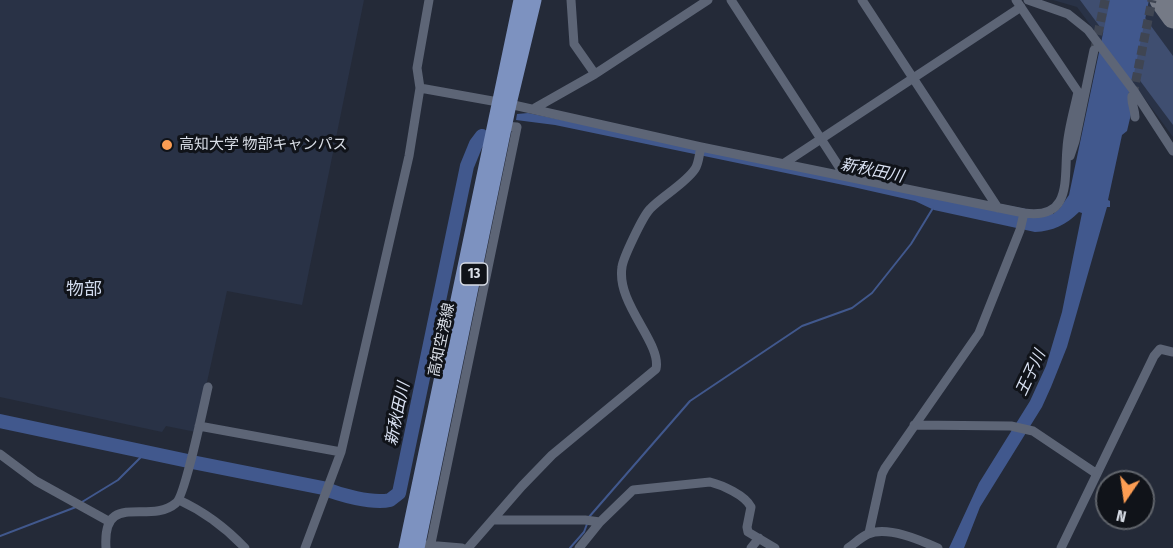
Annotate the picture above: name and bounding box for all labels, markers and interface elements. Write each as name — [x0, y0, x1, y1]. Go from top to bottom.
place label: 高知大学 物部キャンパス — [179, 136, 348, 154]
marker: 高知大学 物部キャンパス — [160, 138, 174, 152]
water label: 新秋田川 — [839, 155, 905, 187]
road number: 13 — [460, 263, 488, 285]
district label: 物部 — [66, 279, 102, 301]
street label: 高知空港線 — [425, 301, 459, 379]
water label: 王子川 — [1012, 347, 1050, 399]
water label: 新秋田川 — [382, 381, 414, 447]
north arrow — [1095, 470, 1155, 530]
text: N — [1114, 506, 1128, 526]

